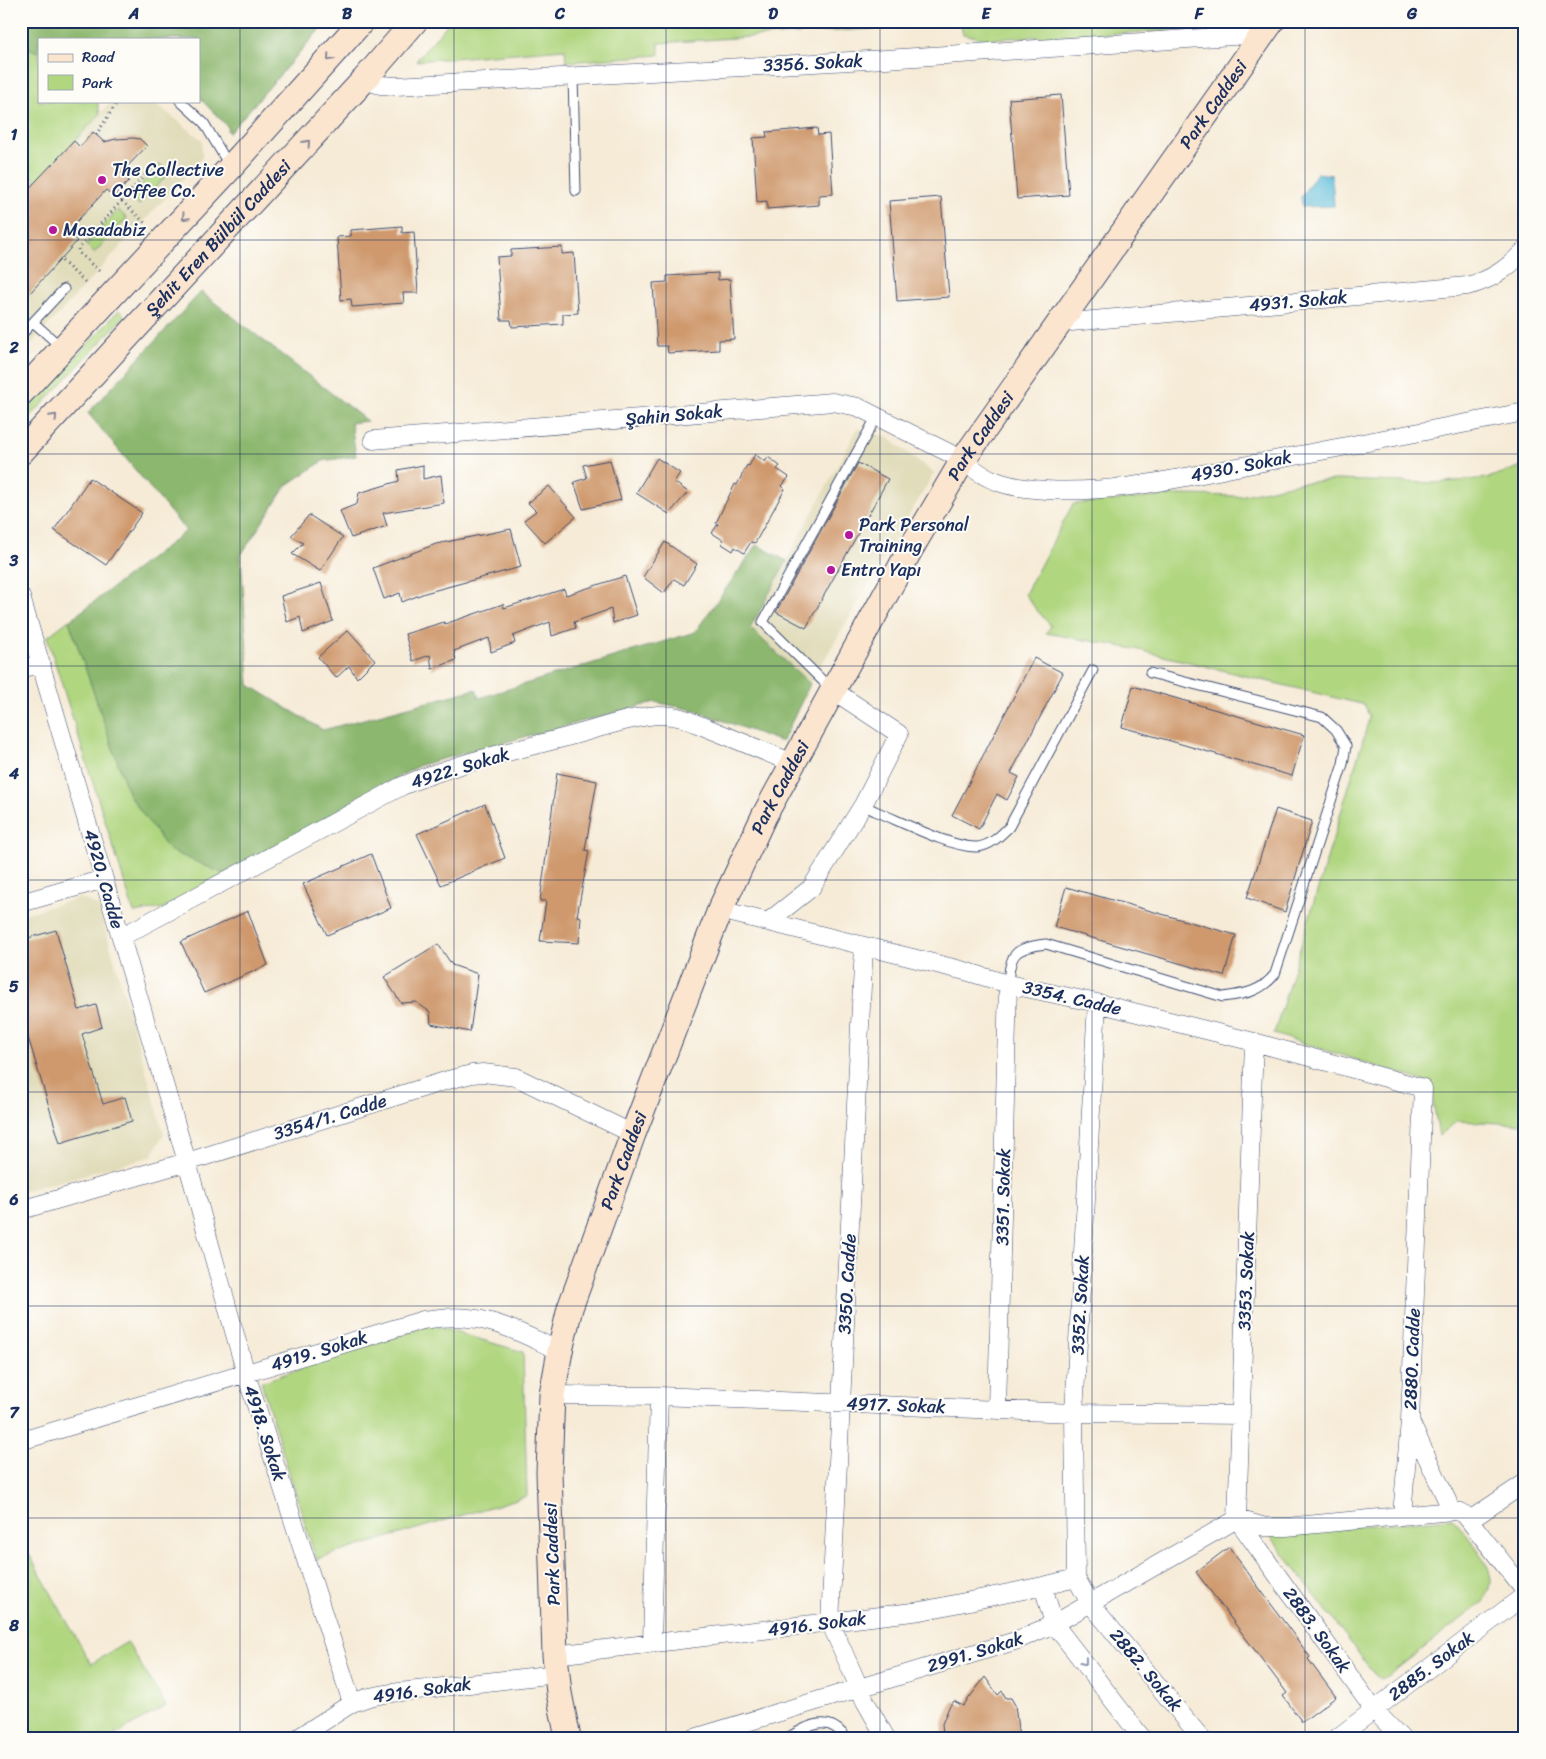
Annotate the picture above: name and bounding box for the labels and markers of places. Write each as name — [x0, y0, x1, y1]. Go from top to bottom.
place label: The Collective Coffee Co. — [112, 154, 224, 207]
marker: The Collective Coffee Co. — [96, 174, 108, 186]
place label: Masadabiz — [63, 214, 146, 246]
marker: Masadabiz — [47, 224, 59, 236]
place label: Park Personal Training — [859, 509, 970, 562]
marker: Park Personal Training — [843, 529, 855, 541]
place label: Entro Yapı — [841, 554, 921, 586]
marker: Entro Yapı — [825, 564, 837, 576]

